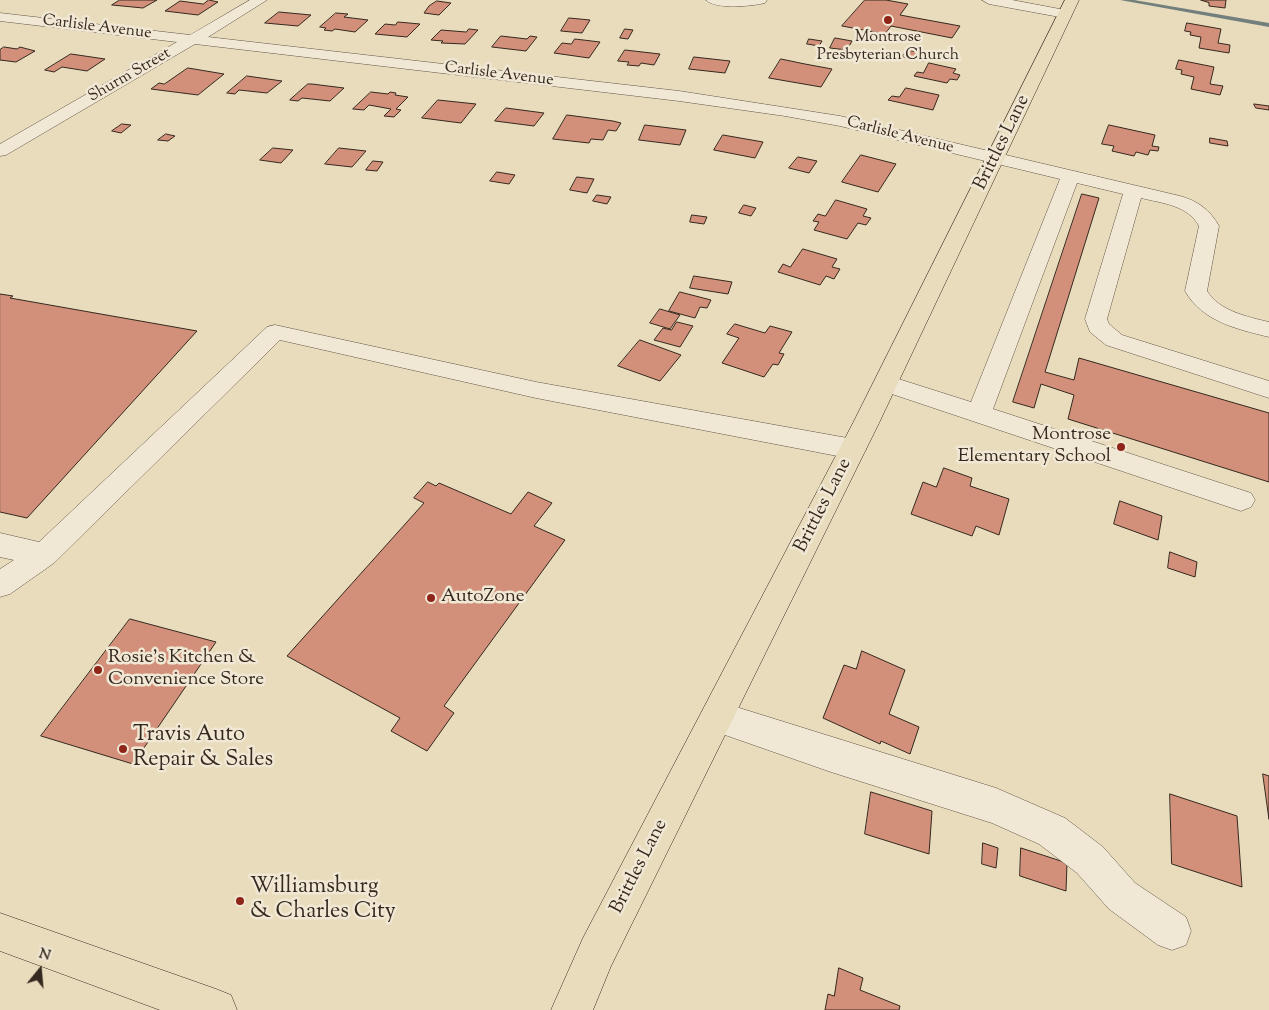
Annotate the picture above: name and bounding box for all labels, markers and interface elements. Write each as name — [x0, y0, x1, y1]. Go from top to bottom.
street label: Carlisle Avenue — [41, 12, 153, 44]
marker: Montrose Presbyterian Church — [882, 14, 894, 26]
place label: Montrose Presbyterian Church — [817, 28, 959, 66]
street label: Shurm Street — [85, 45, 175, 107]
street label: Carlisle Avenue — [443, 59, 555, 91]
street label: Brittles Lane — [970, 92, 1036, 194]
street label: Carlisle Avenue — [844, 113, 956, 159]
place label: Montrose Elementary School — [958, 425, 1111, 469]
marker: Montrose Elementary School — [1115, 441, 1127, 453]
street label: Brittles Lane — [790, 455, 858, 557]
place label: AutoZone — [441, 587, 525, 609]
marker: AutoZone — [425, 592, 437, 604]
place label: Rosie's Kitchen & Convenience Store — [108, 648, 264, 692]
marker: Rosie's Kitchen & Convenience Store — [92, 664, 104, 676]
place label: Travis Auto Repair & Sales — [133, 723, 273, 774]
marker: Travis Auto Repair & Sales — [117, 743, 129, 755]
street label: Brittles Lane — [606, 816, 674, 918]
place label: Williamsburg & Charles City — [250, 875, 396, 926]
marker: Williamsburg & Charles City — [234, 895, 246, 907]
text: N — [36, 944, 53, 967]
north arrow — [15, 945, 65, 995]

